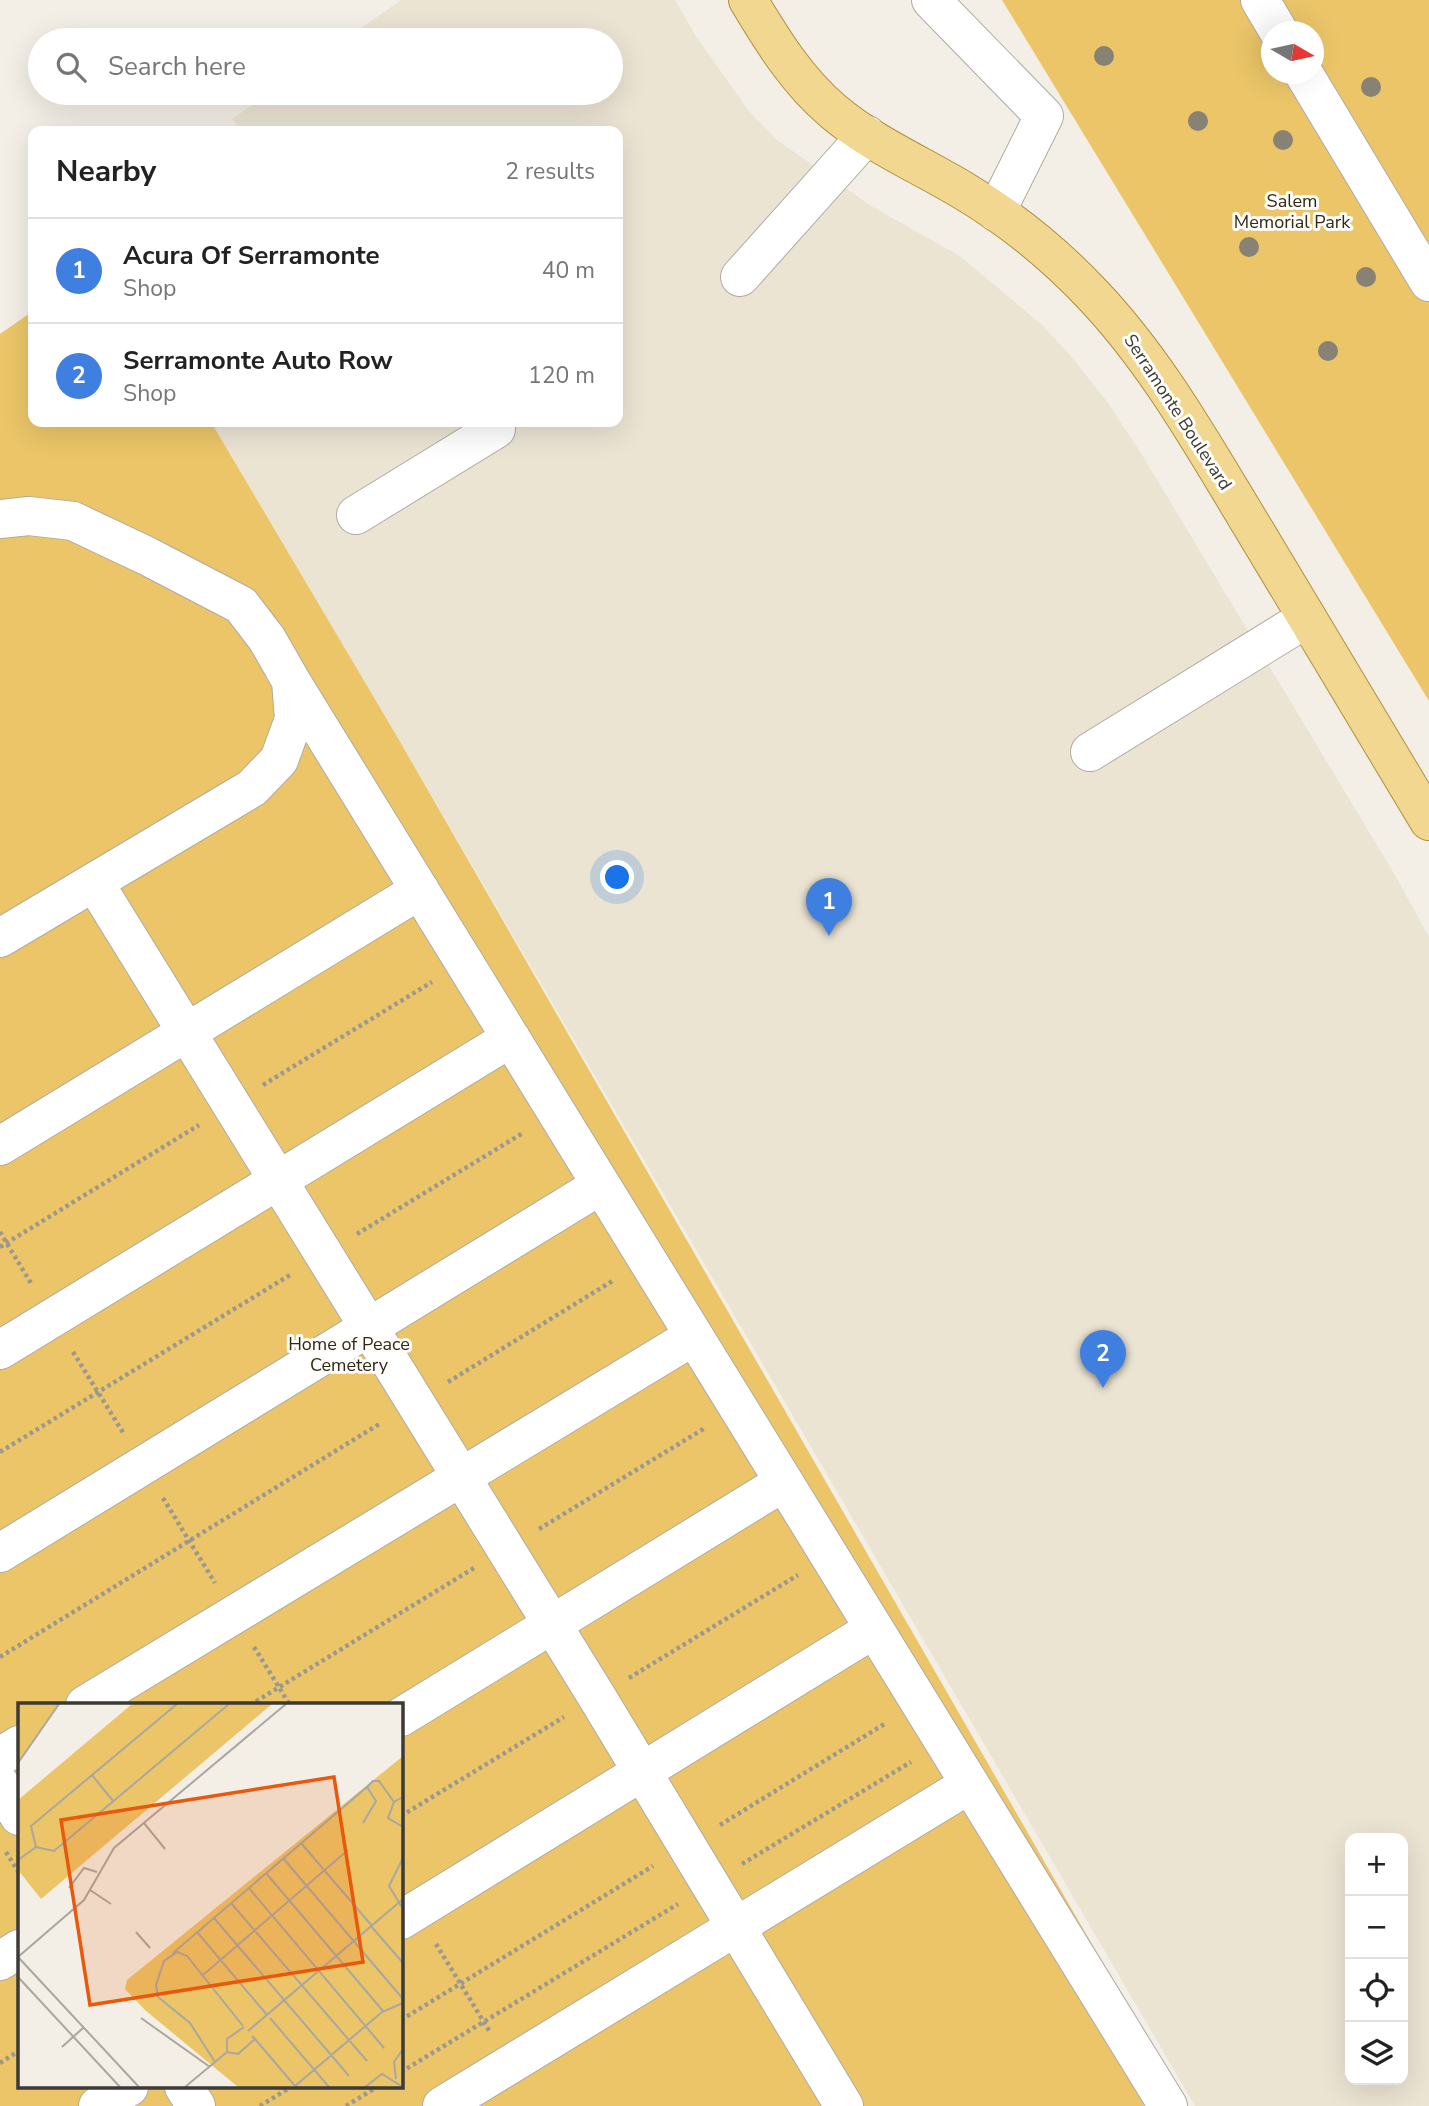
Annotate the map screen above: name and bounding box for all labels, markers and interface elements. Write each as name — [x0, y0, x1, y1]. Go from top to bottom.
north arrow — [1261, 21, 1324, 84]
search box — [28, 28, 623, 105]
icon: search — [52, 48, 90, 86]
text: Search here — [108, 49, 246, 84]
text: Nearby — [56, 151, 156, 192]
text: 2 results — [505, 156, 595, 187]
park label: Salem Memorial Park — [1234, 189, 1351, 234]
text: Acura Of Serramonte — [123, 238, 380, 273]
text: 1 — [72, 255, 86, 286]
text: 40 m — [542, 255, 595, 286]
text: Shop — [123, 273, 176, 304]
street label: Serramonte Boulevard — [1119, 329, 1237, 495]
text: Serramonte Auto Row — [123, 343, 393, 378]
text: 2 — [72, 360, 86, 391]
text: 120 m — [528, 360, 595, 391]
text: Shop — [123, 378, 176, 409]
your location — [600, 860, 634, 894]
pin: 1 — [806, 878, 852, 936]
pin: 2 — [1080, 1330, 1126, 1388]
park label: Home of Peace Cemetery — [288, 1332, 410, 1377]
inset map — [18, 1703, 402, 2088]
map controls — [1345, 1833, 1408, 2085]
button: + — [1345, 1833, 1408, 1896]
button: − — [1345, 1896, 1408, 1959]
button: locate — [1345, 1959, 1408, 2022]
button: layers — [1345, 2022, 1408, 2085]

